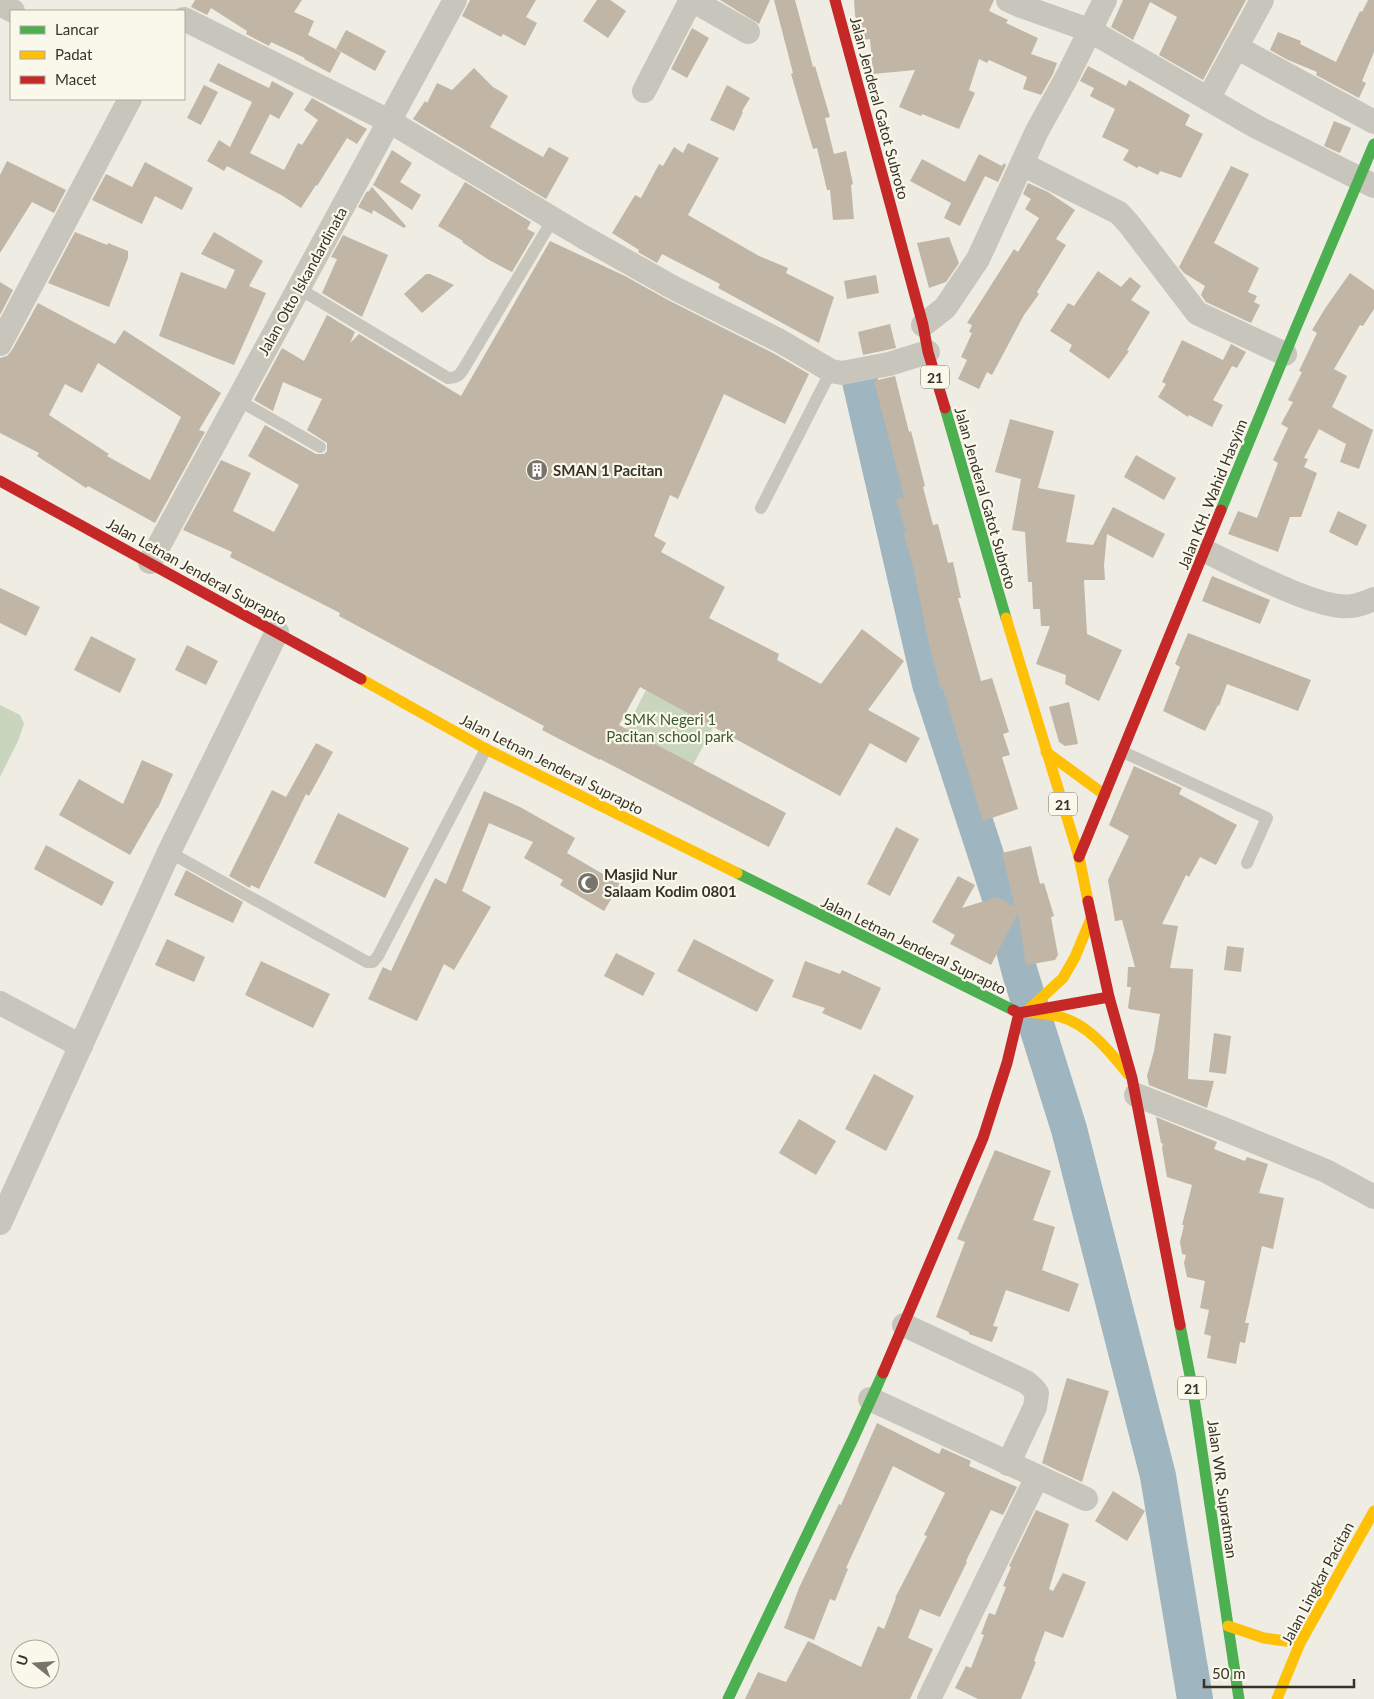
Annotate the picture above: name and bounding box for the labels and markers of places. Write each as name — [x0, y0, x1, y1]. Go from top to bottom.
building icon: SMAN 1 Pacitan — [525, 458, 549, 482]
place label: SMAN 1 Pacitan — [553, 461, 663, 479]
place label: Masjid Nur Salaam Kodim 0801 — [604, 865, 737, 900]
mosque icon: Masjid Nur Salaam Kodim 0801 — [576, 871, 600, 895]

